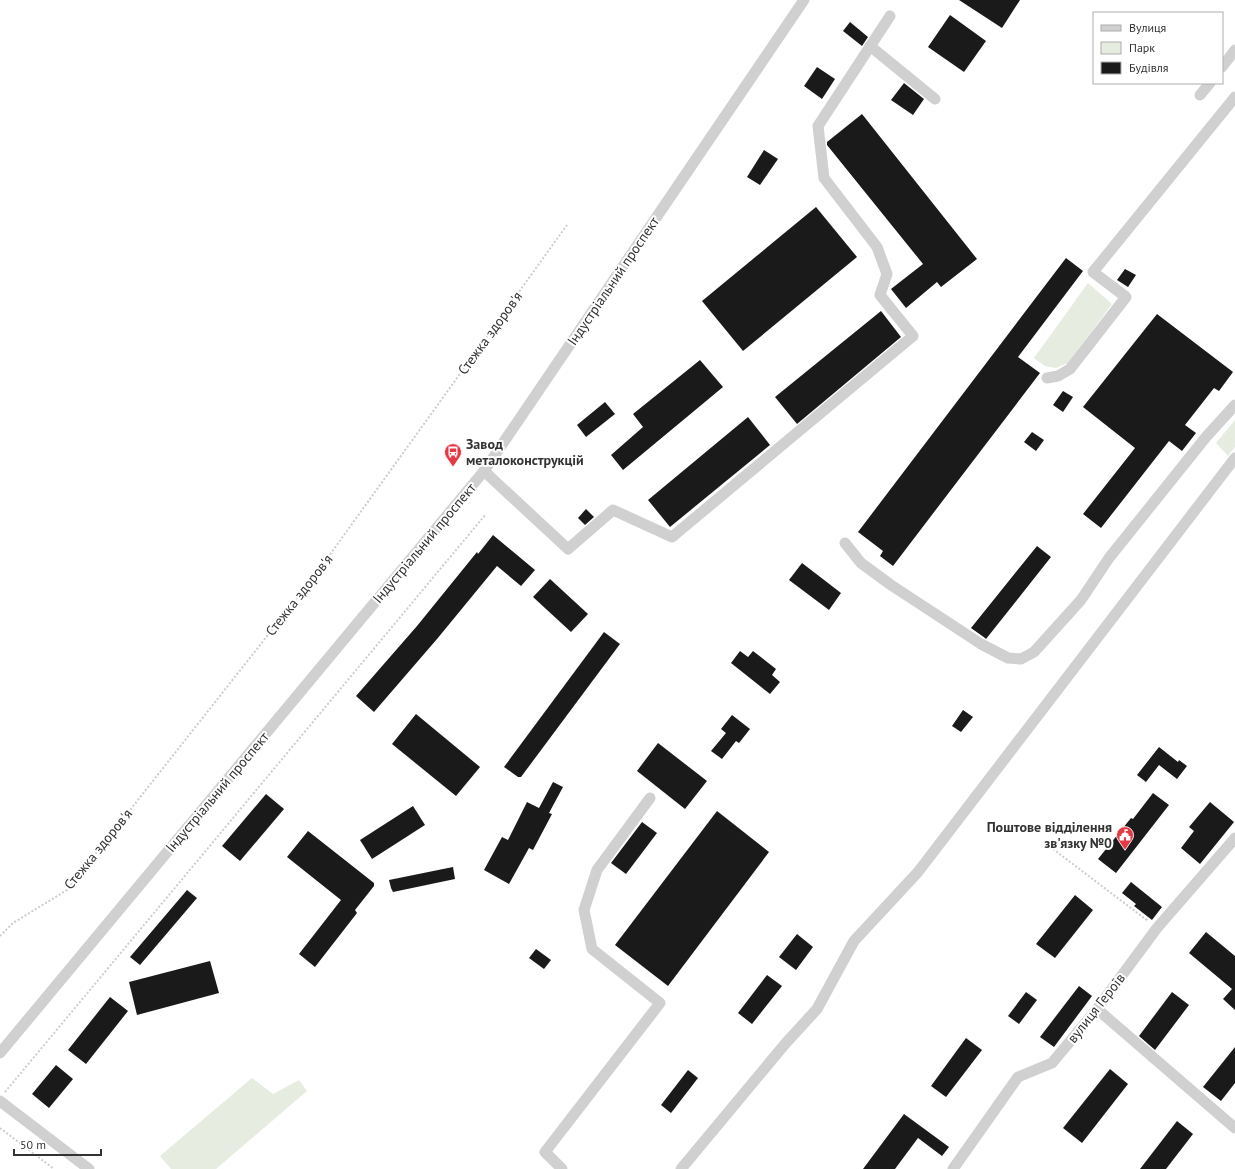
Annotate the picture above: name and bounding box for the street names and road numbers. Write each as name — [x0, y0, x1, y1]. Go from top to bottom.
street label: Індустріальний проспект — [563, 213, 663, 349]
street label: Стежка здоров'я — [454, 288, 526, 378]
street label: Індустріальний проспект — [368, 479, 480, 607]
street label: Стежка здоров'я — [262, 551, 336, 639]
street label: Індустріальний проспект — [161, 728, 273, 856]
street label: Стежка здоров'я — [60, 805, 136, 893]
street label: вулиця Героїв — [1063, 969, 1129, 1047]

